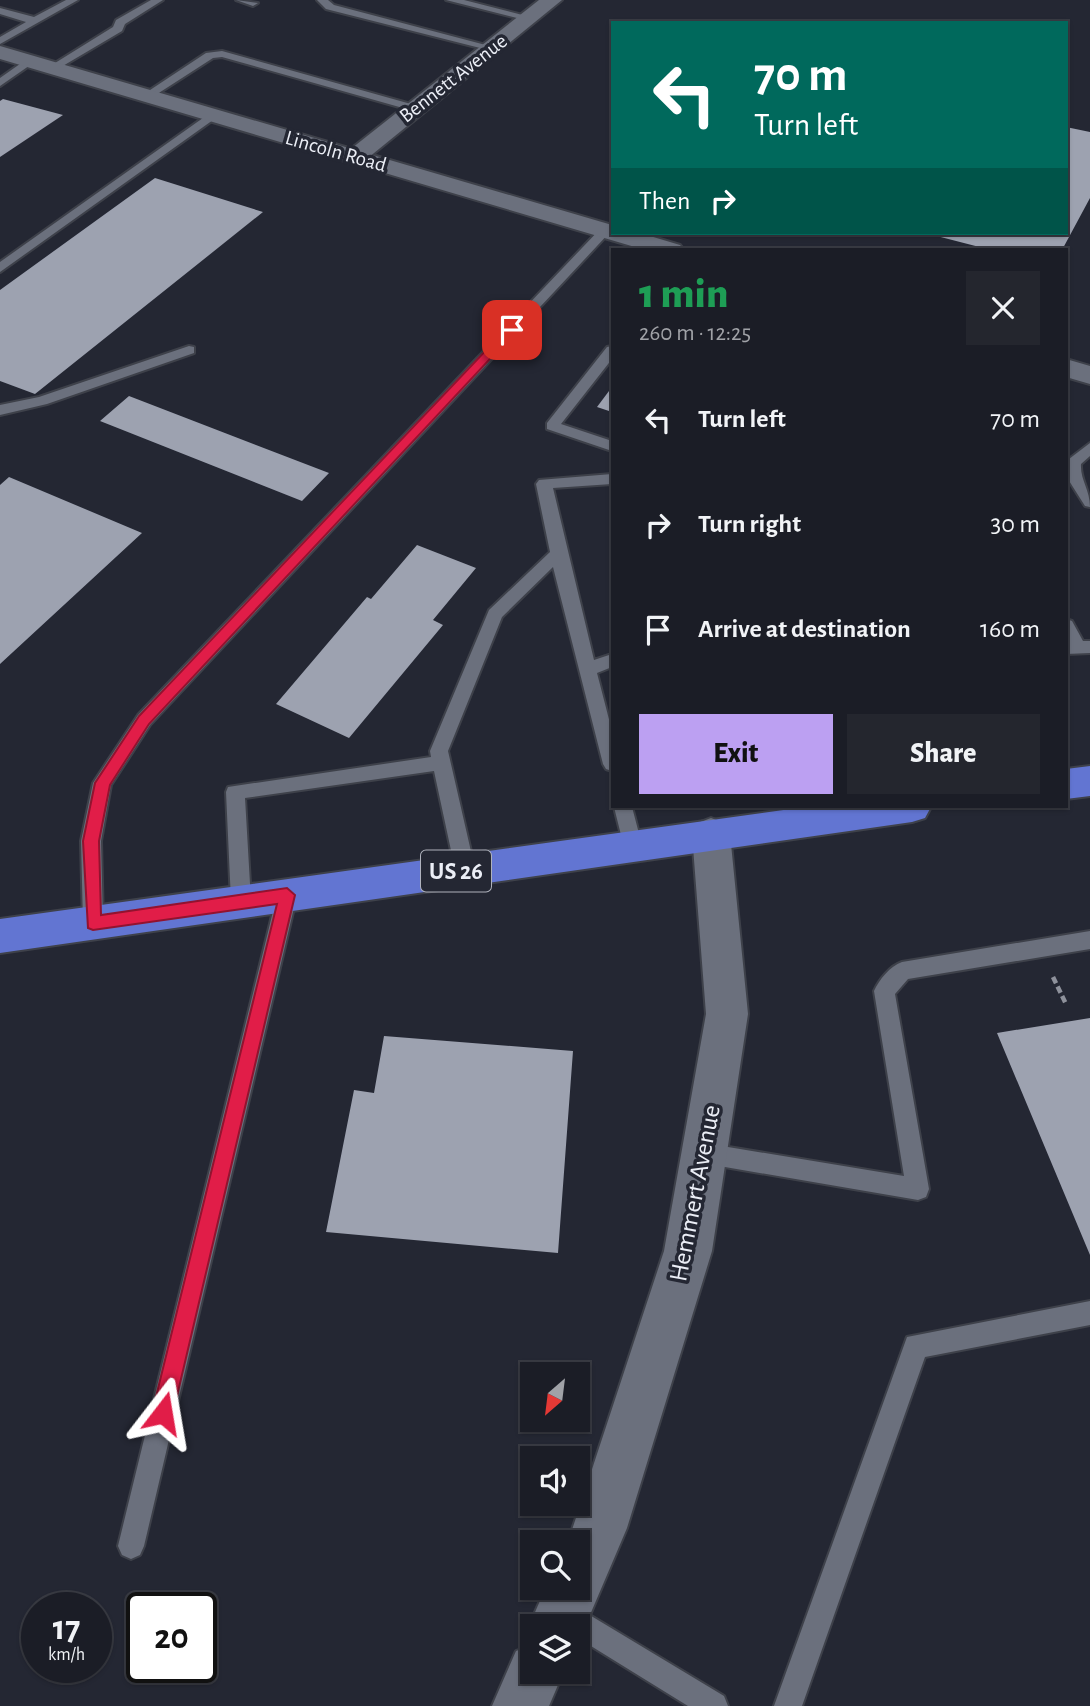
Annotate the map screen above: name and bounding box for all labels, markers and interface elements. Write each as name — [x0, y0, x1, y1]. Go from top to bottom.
street label: Bennett Avenue — [396, 30, 511, 127]
icon: left — [639, 49, 730, 140]
text: 70 m — [754, 51, 848, 100]
text: Turn left — [754, 109, 858, 141]
street label: Lincoln Road — [283, 127, 389, 176]
icon: right — [704, 182, 742, 220]
text: Then — [639, 188, 690, 214]
button: close — [966, 271, 1040, 345]
text: 1 min — [639, 273, 728, 315]
pin — [482, 300, 542, 360]
icon: arrive — [493, 311, 531, 349]
text: 260 m · 12:25 — [639, 322, 751, 345]
icon: left — [639, 401, 677, 439]
text: Turn left — [698, 406, 786, 432]
text: 70 m — [990, 406, 1040, 432]
icon: right — [639, 506, 677, 544]
text: Turn right — [698, 511, 801, 537]
text: 30 m — [990, 511, 1040, 537]
icon: arrive — [639, 611, 677, 649]
text: Arrive at destination — [698, 616, 911, 642]
text: 160 m — [980, 616, 1040, 642]
button: Exit — [639, 714, 833, 794]
button: Share — [847, 714, 1040, 794]
road number: US 26 — [421, 850, 491, 892]
street label: Hemmert Avenue — [665, 1103, 725, 1284]
north arrow — [520, 1362, 590, 1432]
map controls — [520, 1362, 590, 1684]
position arrow — [126, 1376, 200, 1450]
button: sound — [520, 1446, 590, 1516]
button: search — [520, 1530, 590, 1600]
speed limit sign: 20 — [126, 1592, 217, 1683]
text: 17 — [53, 1611, 80, 1646]
button: layers — [520, 1614, 590, 1684]
text: km/h — [48, 1646, 85, 1664]

